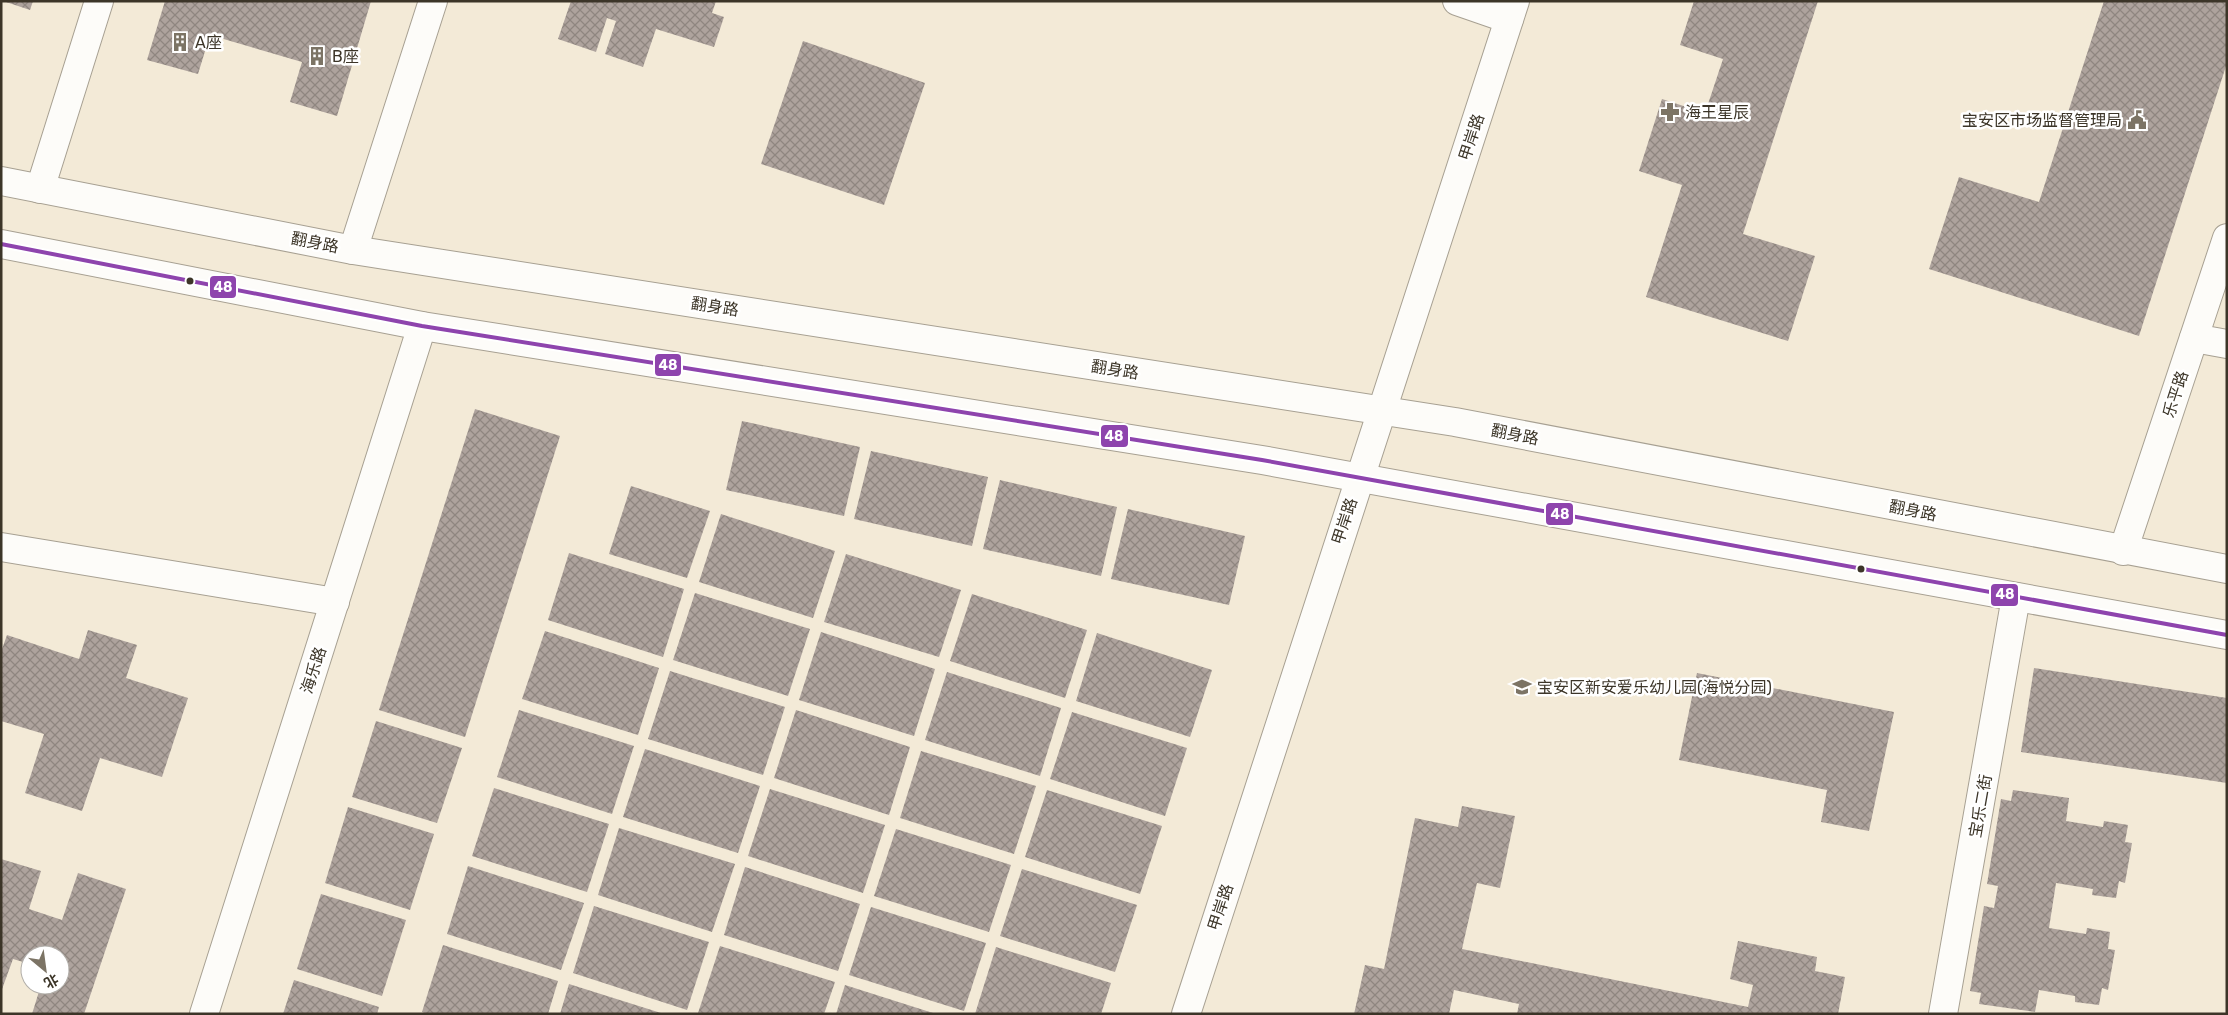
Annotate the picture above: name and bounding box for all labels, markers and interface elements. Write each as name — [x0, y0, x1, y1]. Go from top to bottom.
building icon: A座 — [169, 31, 191, 53]
place label: A座 — [195, 33, 222, 52]
building icon: B座 — [306, 45, 328, 67]
place label: B座 — [332, 47, 359, 66]
pharmacy icon: 海王星辰 — [1659, 101, 1681, 123]
place label: 海王星辰 — [1685, 103, 1749, 122]
public building icon: 宝安区市场监督管理局 — [2126, 109, 2148, 131]
street label: 甲岸路 — [1455, 111, 1488, 163]
place label: 宝安区市场监督管理局 — [1962, 111, 2122, 130]
street label: 翻身路 — [290, 229, 340, 256]
line badge: 48 — [209, 275, 237, 299]
unlabelled marker — [185, 276, 195, 286]
text: 48 — [213, 279, 233, 296]
street label: 翻身路 — [690, 293, 740, 320]
line badge: 48 — [654, 353, 682, 377]
street label: 翻身路 — [1090, 356, 1140, 383]
text: 48 — [658, 357, 678, 374]
street label: 乐平路 — [2159, 368, 2192, 420]
street label: 翻身路 — [1490, 421, 1540, 448]
line badge: 48 — [1100, 424, 1129, 448]
text: 48 — [1104, 428, 1124, 445]
street label: 甲岸路 — [1328, 495, 1361, 547]
street label: 翻身路 — [1888, 497, 1938, 524]
line badge: 48 — [1545, 502, 1574, 526]
text: 48 — [1550, 506, 1570, 523]
unlabelled marker — [1856, 564, 1866, 574]
line badge: 48 — [1990, 583, 2019, 607]
text: 48 — [1995, 586, 2015, 603]
street label: 海乐路 — [297, 644, 330, 696]
school or university icon: 宝安区新安爱乐幼儿园(海悦分园) — [1511, 676, 1533, 698]
place label: 宝安区新安爱乐幼儿园(海悦分园) — [1537, 678, 1772, 697]
street label: 宝乐二街 — [1966, 773, 1995, 839]
street label: 甲岸路 — [1204, 881, 1237, 933]
north arrow — [20, 945, 70, 995]
text: 北 — [41, 970, 61, 992]

